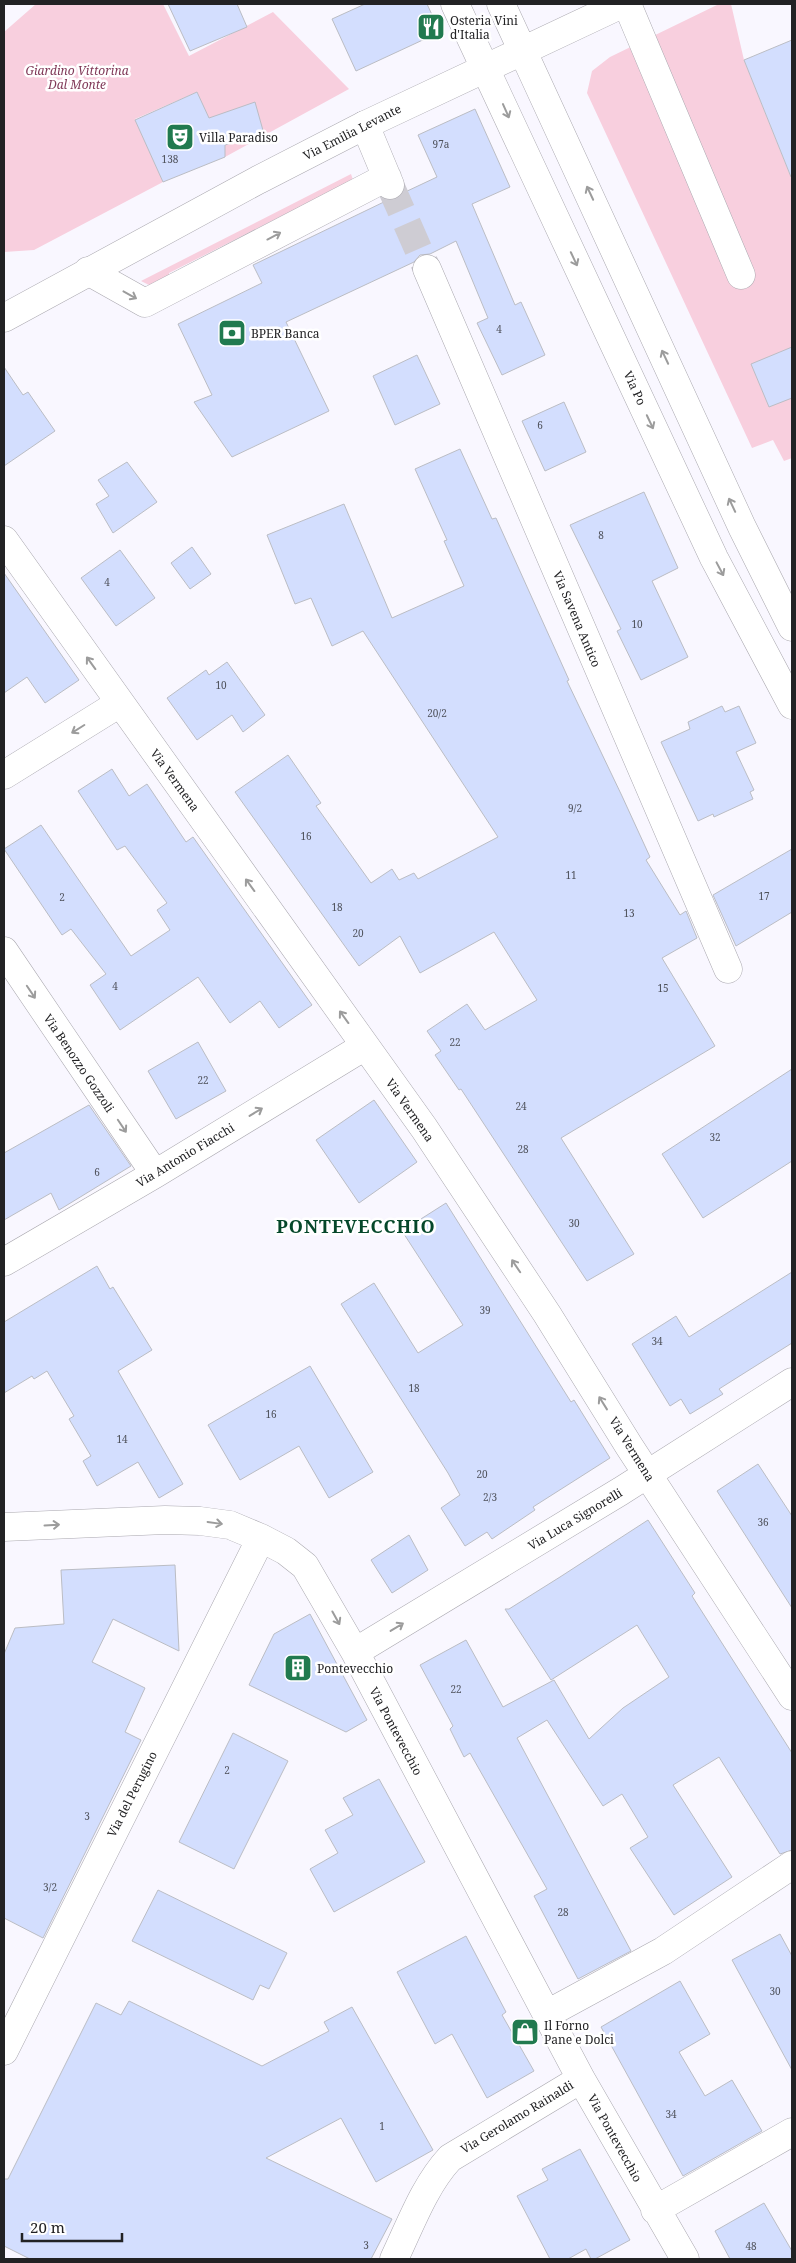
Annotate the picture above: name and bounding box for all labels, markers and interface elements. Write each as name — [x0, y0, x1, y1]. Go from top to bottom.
restaurant icon: Osteria Vini d'Italia — [416, 12, 446, 42]
place label: Osteria Vini d'Italia — [450, 12, 518, 43]
park label: Giardino Vittorina Dal Monte — [25, 62, 129, 93]
street label: Via Emilia Levante — [300, 100, 404, 164]
one-way arrow — [501, 103, 511, 118]
theatre icon: Villa Paradiso — [165, 122, 195, 152]
place label: Villa Paradiso — [199, 129, 278, 146]
house number: 97a — [433, 137, 450, 151]
house number: 138 — [162, 152, 179, 166]
one-way arrow — [585, 186, 595, 201]
one-way arrow — [266, 231, 281, 240]
one-way arrow — [570, 251, 580, 266]
one-way arrow — [123, 291, 137, 301]
bank icon: BPER Banca — [217, 318, 247, 348]
house number: 4 — [496, 322, 502, 336]
place label: BPER Banca — [251, 325, 320, 342]
one-way arrow — [660, 350, 669, 365]
street label: Via Po — [620, 368, 650, 408]
one-way arrow — [646, 414, 656, 429]
house number: 6 — [537, 418, 543, 432]
one-way arrow — [727, 498, 737, 513]
house number: 8 — [598, 528, 604, 542]
one-way arrow — [715, 561, 725, 576]
street label: Via Savena Antico — [549, 568, 605, 670]
house number: 4 — [104, 575, 110, 589]
house number: 10 — [631, 617, 643, 631]
one-way arrow — [86, 656, 96, 670]
house number: 10 — [215, 678, 227, 692]
house number: 20/2 — [427, 706, 447, 720]
one-way arrow — [72, 724, 86, 734]
street label: Via Vermena — [147, 745, 204, 815]
house number: 9/2 — [568, 801, 582, 815]
house number: 16 — [300, 829, 312, 843]
house number: 11 — [565, 868, 577, 882]
one-way arrow — [245, 878, 255, 892]
house number: 17 — [758, 889, 770, 903]
house number: 2 — [59, 890, 65, 904]
house number: 18 — [331, 900, 343, 914]
house number: 13 — [623, 906, 635, 920]
house number: 20 — [352, 926, 364, 940]
house number: 4 — [112, 979, 118, 993]
house number: 15 — [657, 981, 669, 995]
one-way arrow — [26, 984, 36, 998]
street label: Via Benozzo Gozzoli — [40, 1010, 118, 1116]
one-way arrow — [339, 1010, 349, 1024]
house number: 22 — [449, 1035, 461, 1049]
house number: 22 — [197, 1073, 209, 1087]
street label: Via Vermena — [382, 1075, 438, 1145]
house number: 24 — [515, 1099, 527, 1113]
one-way arrow — [249, 1107, 263, 1117]
one-way arrow — [117, 1119, 127, 1133]
street label: Via Antonio Fiacchi — [133, 1119, 237, 1191]
house number: 32 — [709, 1130, 721, 1144]
house number: 28 — [517, 1142, 529, 1156]
house number: 6 — [94, 1165, 100, 1179]
district label: PONTEVECCHIO — [276, 1214, 436, 1238]
house number: 30 — [568, 1216, 580, 1230]
one-way arrow — [511, 1260, 521, 1274]
house number: 39 — [479, 1303, 491, 1317]
house number: 34 — [651, 1334, 663, 1348]
house number: 18 — [408, 1381, 420, 1395]
one-way arrow — [597, 1397, 607, 1411]
house number: 16 — [265, 1407, 277, 1421]
street label: Via Vermena — [605, 1413, 659, 1485]
house number: 14 — [116, 1432, 128, 1446]
house number: 20 — [476, 1467, 488, 1481]
street label: Via Luca Signorelli — [525, 1484, 626, 1554]
house number: 2/3 — [483, 1490, 497, 1504]
house number: 36 — [757, 1515, 769, 1529]
one-way arrow — [206, 1518, 222, 1528]
one-way arrow — [44, 1521, 60, 1530]
one-way arrow — [331, 1611, 341, 1626]
one-way arrow — [389, 1622, 403, 1632]
building icon: Pontevecchio — [283, 1653, 313, 1683]
place label: Pontevecchio — [317, 1660, 393, 1677]
house number: 22 — [450, 1682, 462, 1696]
street label: Via Pontevecchio — [366, 1684, 427, 1778]
street label: Via del Perugino — [103, 1748, 161, 1840]
house number: 2 — [224, 1763, 230, 1777]
house number: 3 — [84, 1809, 90, 1823]
house number: 3/2 — [43, 1880, 57, 1894]
house number: 28 — [557, 1905, 569, 1919]
house number: 30 — [769, 1984, 781, 1998]
shop icon: Il Forno Pane e Dolci — [510, 2017, 540, 2047]
place label: Il Forno Pane e Dolci — [544, 2017, 614, 2048]
street label: Via Gerolamo Rainaldi — [457, 2076, 577, 2158]
street label: Via Pontevecchio — [584, 2091, 646, 2185]
house number: 34 — [665, 2107, 677, 2121]
house number: 1 — [379, 2119, 385, 2133]
scale bar — [22, 2210, 122, 2242]
text: 20 m — [30, 2217, 65, 2237]
house number: 3 — [363, 2238, 369, 2252]
house number: 48 — [745, 2239, 757, 2253]

